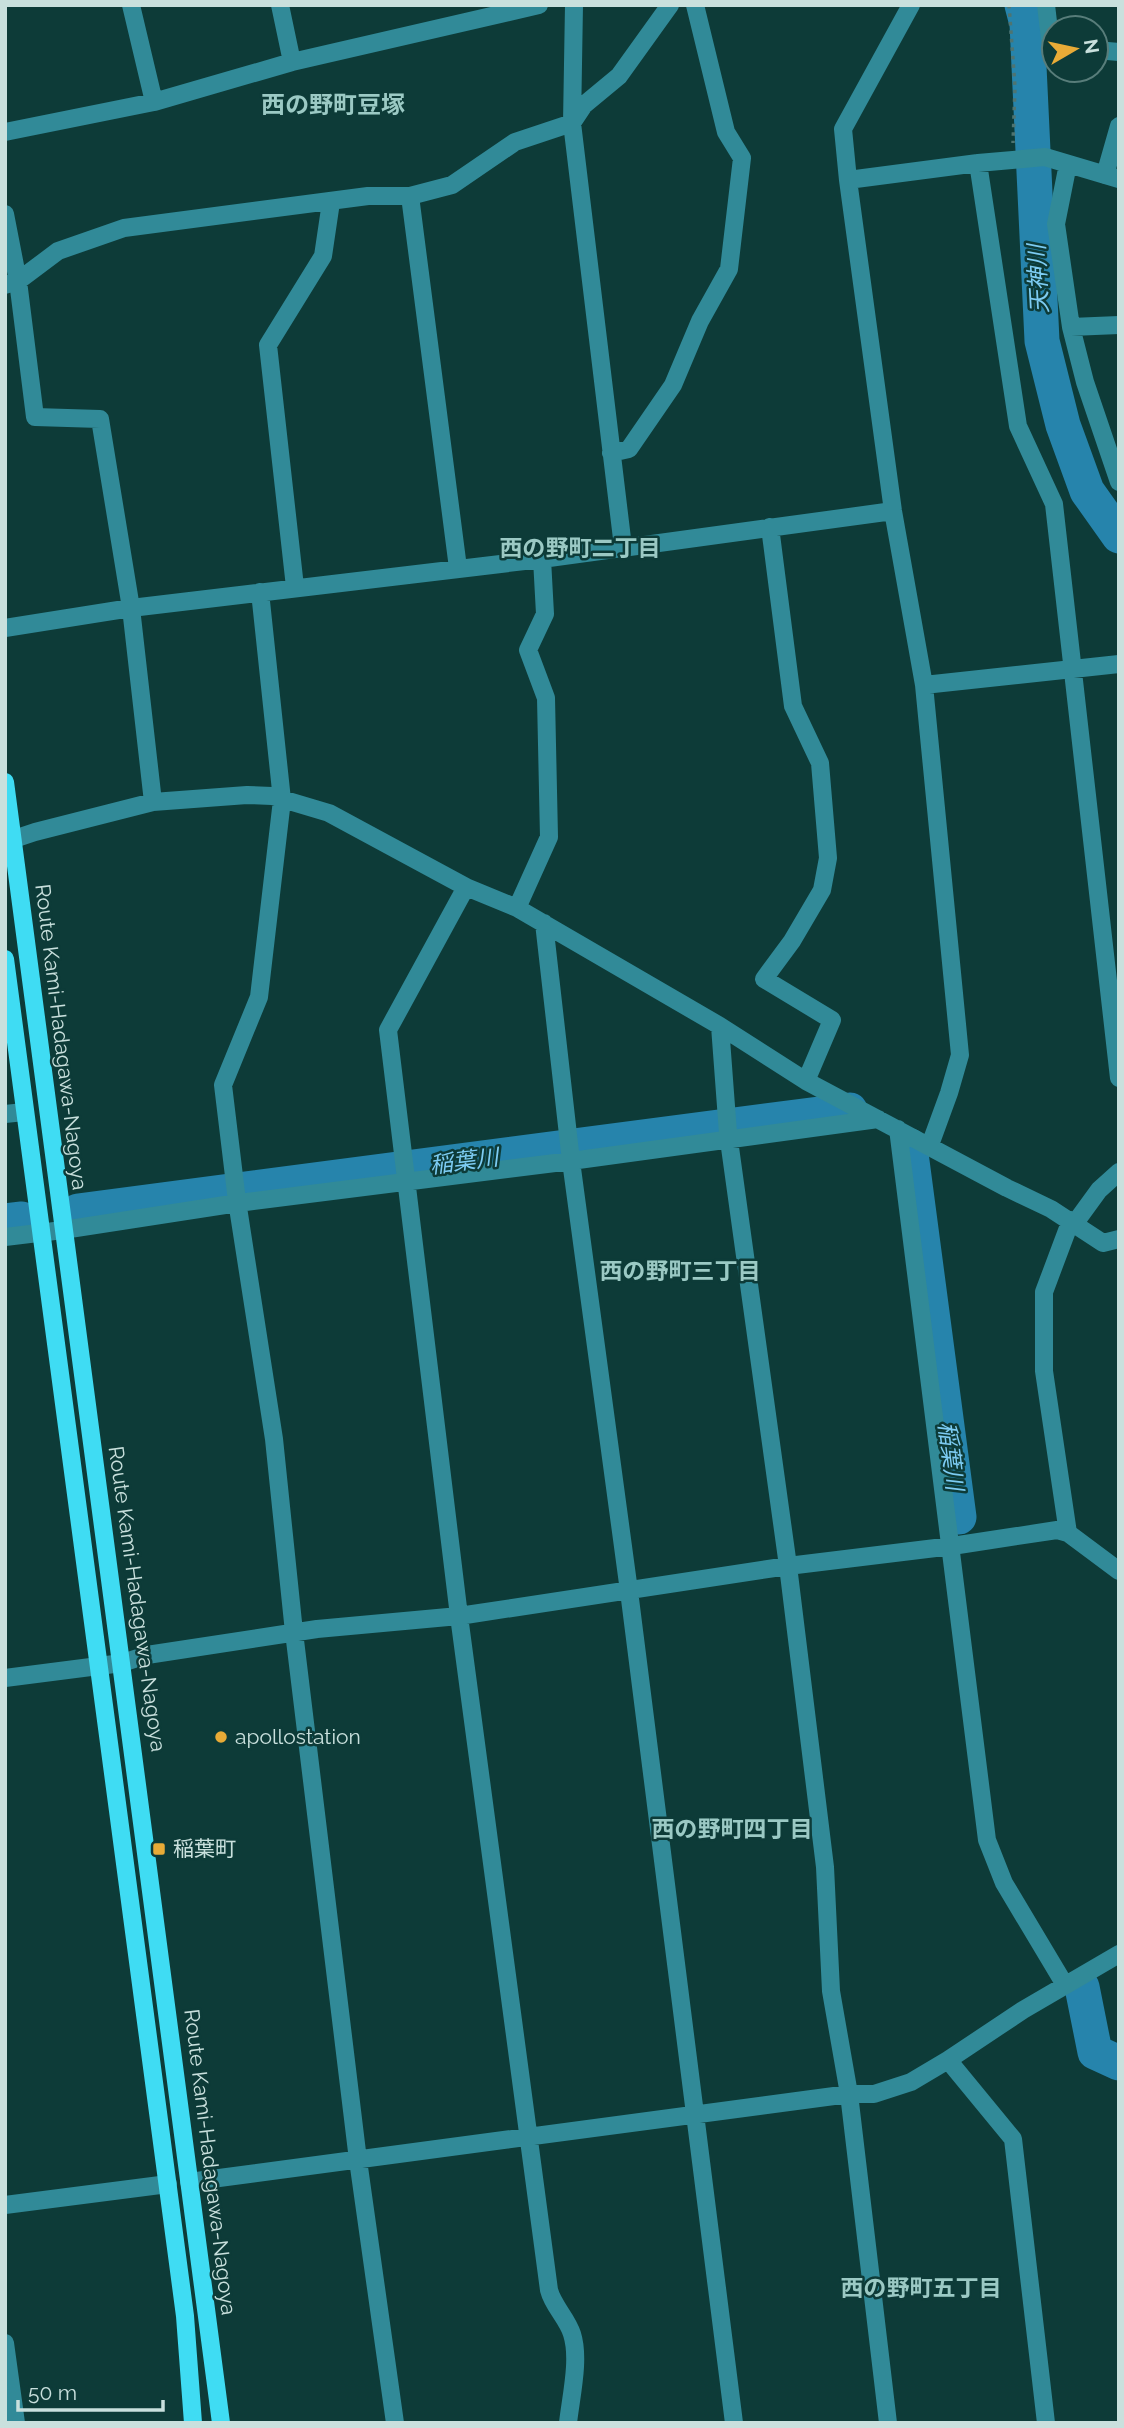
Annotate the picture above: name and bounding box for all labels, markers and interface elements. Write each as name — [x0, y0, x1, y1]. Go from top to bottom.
north arrow — [1040, 14, 1110, 84]
text: N — [1080, 37, 1104, 55]
district label: 西の野町豆塚 — [261, 90, 405, 119]
water label: 天神川 — [1022, 241, 1053, 314]
district label: 西の野町二丁目 — [500, 534, 661, 561]
street label: Route Kami-Hadagawa-Nagoya — [30, 882, 93, 1191]
water label: 稲葉川 — [428, 1143, 503, 1178]
district label: 西の野町三丁目 — [600, 1257, 761, 1284]
water label: 稲葉川 — [934, 1420, 969, 1495]
street label: Route Kami-Hadagawa-Nagoya — [104, 1445, 171, 1753]
place label: apollostation — [235, 1724, 361, 1749]
marker: apollostation — [213, 1729, 229, 1745]
district label: 西の野町四丁目 — [652, 1815, 813, 1842]
place label: 稲葉町 — [173, 1836, 236, 1861]
marker: 稲葉町 — [151, 1841, 167, 1857]
street label: Route Kami-Hadagawa-Nagoya — [179, 2007, 242, 2316]
district label: 西の野町五丁目 — [841, 2274, 1002, 2301]
scale bar — [18, 2368, 163, 2412]
text: 50 m — [28, 2380, 77, 2405]

